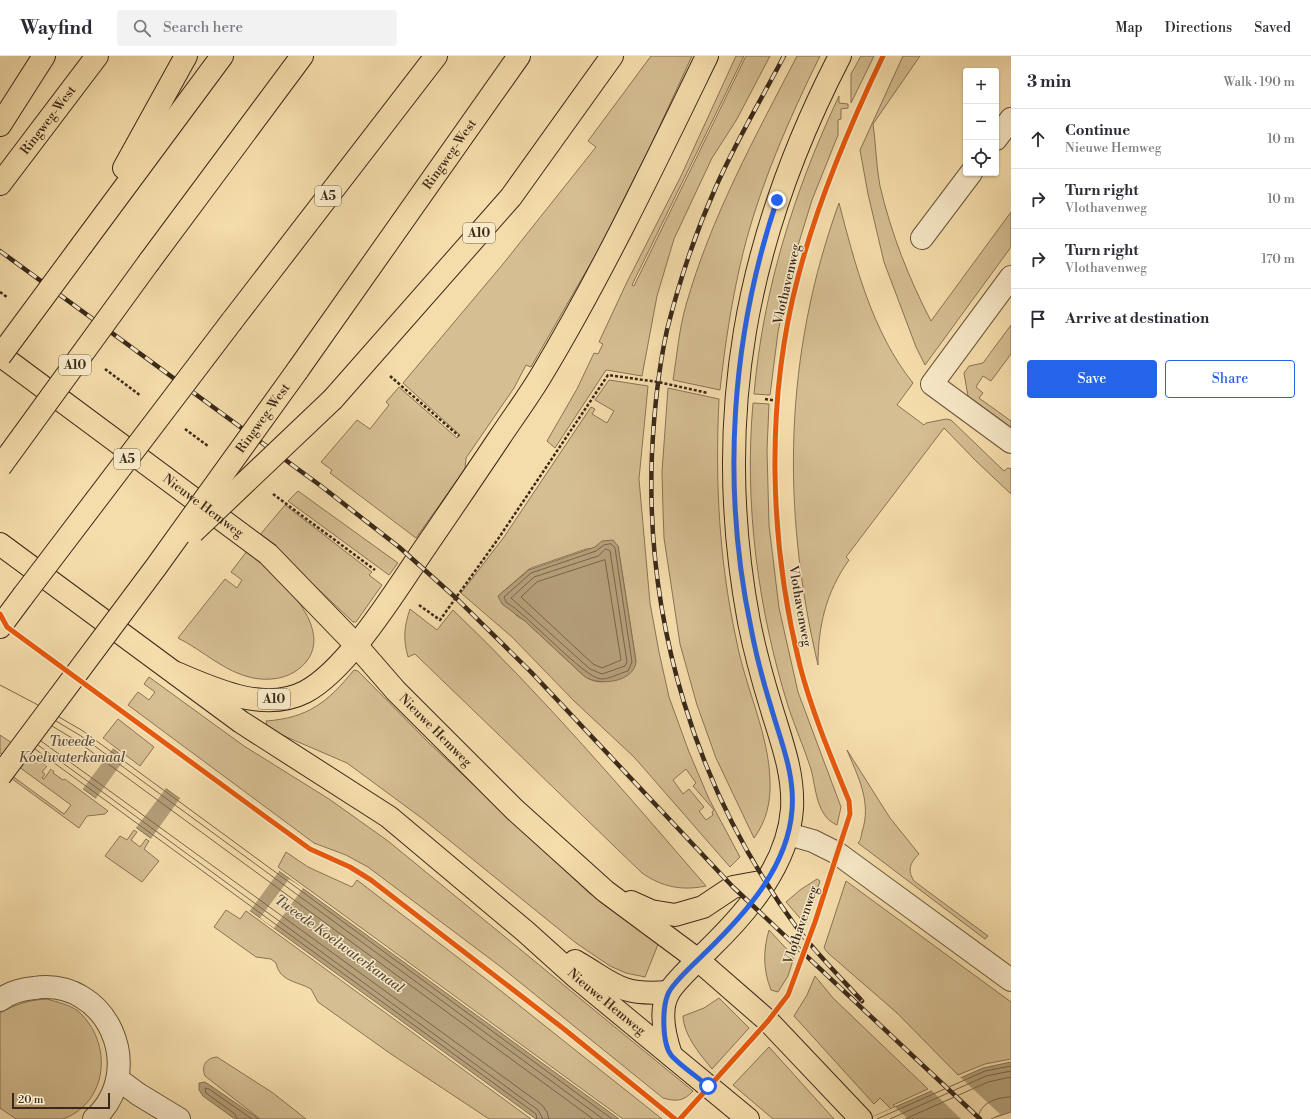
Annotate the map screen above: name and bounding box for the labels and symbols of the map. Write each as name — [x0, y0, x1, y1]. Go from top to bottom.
street label: Ringweg-West — [17, 82, 80, 158]
street label: Ringweg-West — [419, 116, 480, 193]
road number: A5 — [315, 186, 341, 206]
route end — [768, 191, 786, 209]
road number: A10 — [463, 223, 495, 243]
street label: Vlothavenweg — [770, 242, 804, 327]
road number: A10 — [59, 355, 91, 375]
street label: Ringweg-West — [232, 380, 294, 456]
road number: A5 — [114, 449, 140, 469]
street label: Nieuwe Hemweg — [160, 471, 247, 541]
street label: Vlothavenweg — [785, 563, 815, 648]
road number: A10 — [258, 689, 290, 709]
street label: Nieuwe Hemweg — [396, 691, 475, 770]
water label: Tweede Koelwaterkanaal — [19, 733, 126, 767]
street label: Vlothavenweg — [780, 883, 822, 967]
water label: Tweede Koelwaterkanaal — [271, 891, 408, 997]
street label: Nieuwe Hemweg — [564, 965, 649, 1039]
route start — [699, 1077, 717, 1095]
scale bar — [12, 1091, 110, 1110]

